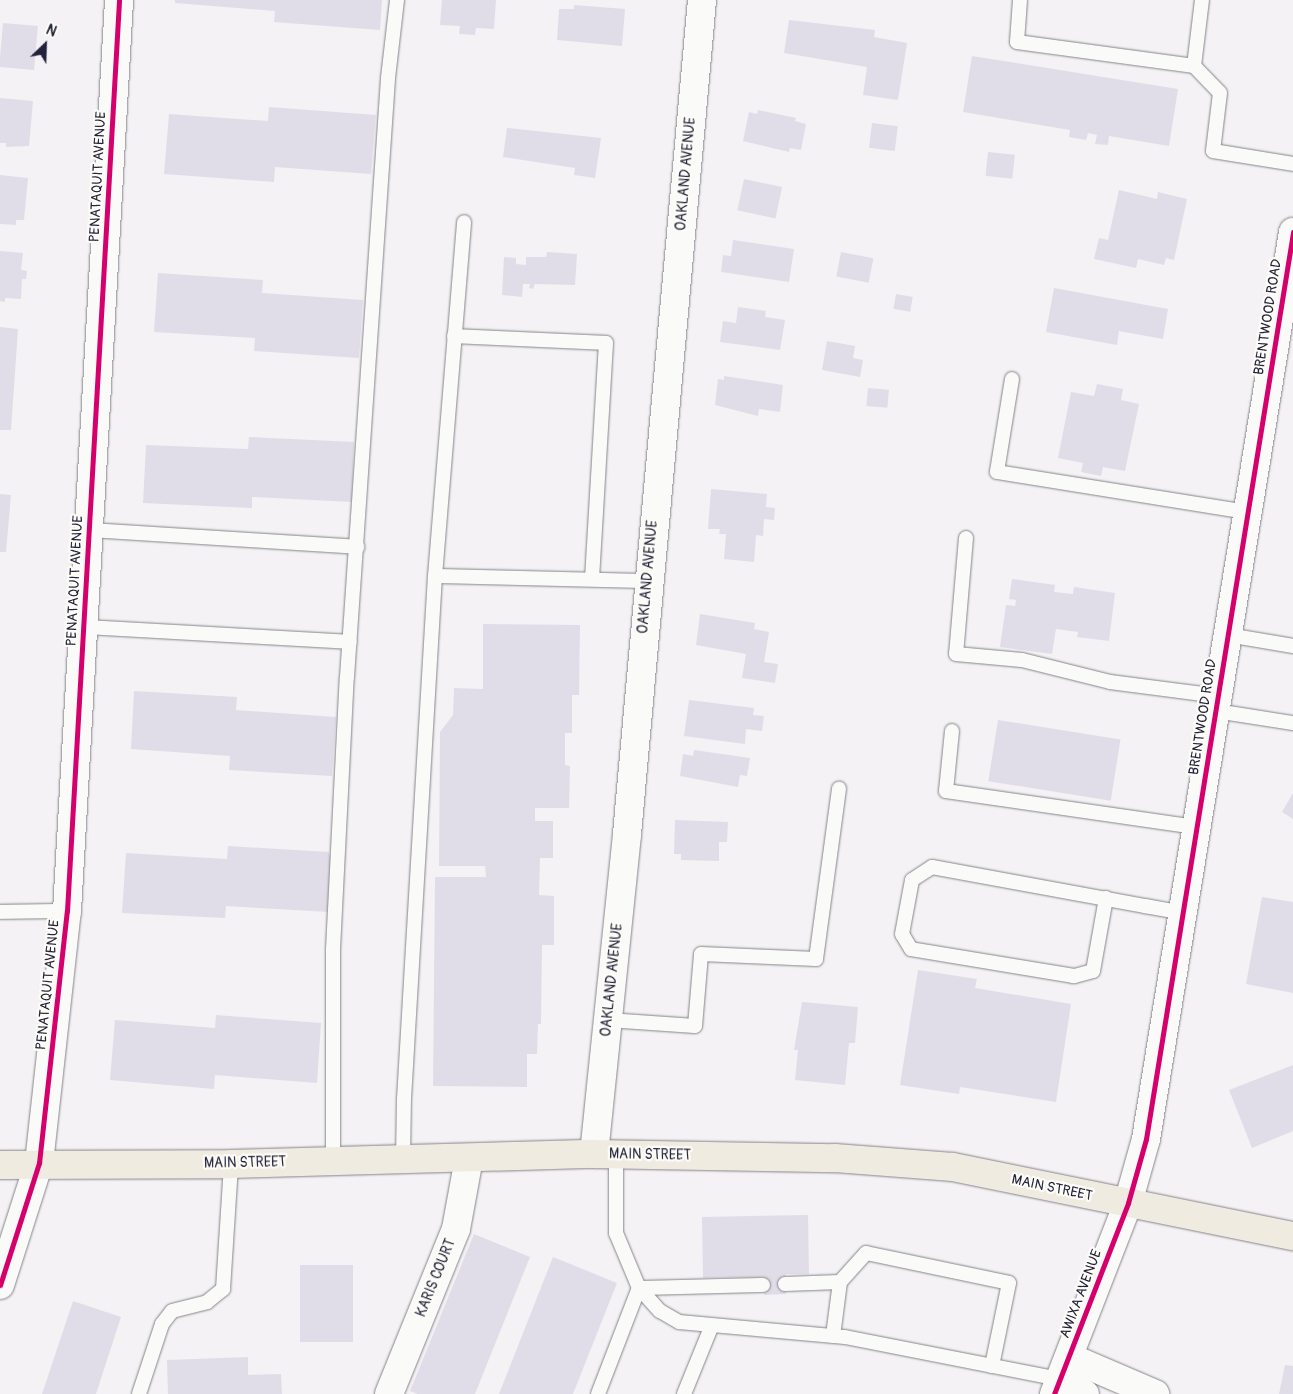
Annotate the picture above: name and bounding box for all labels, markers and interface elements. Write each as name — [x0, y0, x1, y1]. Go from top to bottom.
north arrow — [20, 20, 70, 70]
text: N — [44, 21, 59, 41]
street label: PENATAQUIT AVENUE — [86, 111, 110, 243]
street label: OAKLAND AVENUE — [673, 117, 699, 231]
street label: BRENTWOOD ROAD — [1251, 258, 1285, 376]
street label: PENATAQUIT AVENUE — [63, 515, 87, 647]
street label: OAKLAND AVENUE — [635, 520, 661, 634]
street label: BRENTWOOD ROAD — [1186, 658, 1220, 776]
street label: PENATAQUIT AVENUE — [33, 919, 63, 1051]
street label: OAKLAND AVENUE — [598, 922, 626, 1038]
street label: MAIN STREET — [609, 1146, 691, 1164]
street label: MAIN STREET — [204, 1154, 286, 1172]
street label: MAIN STREET — [1010, 1171, 1094, 1205]
street label: KARIS COURT — [413, 1236, 459, 1320]
street label: AWIXA AVENUE — [1056, 1247, 1106, 1341]

